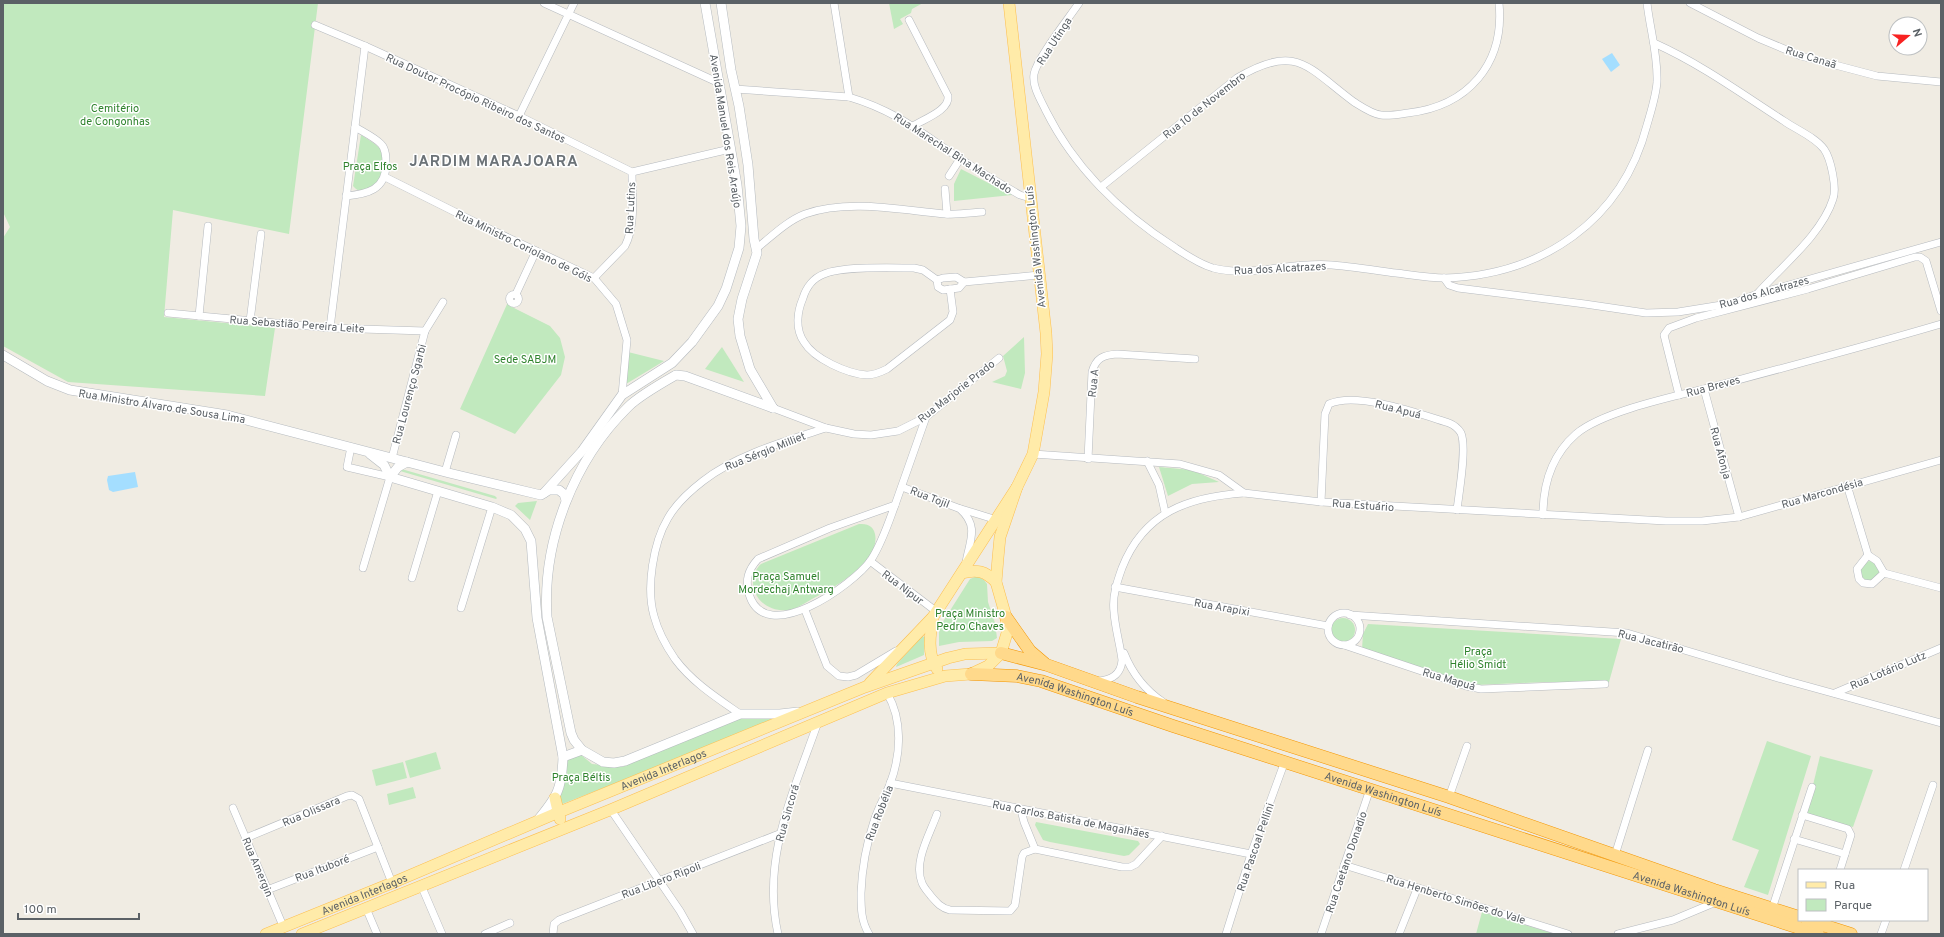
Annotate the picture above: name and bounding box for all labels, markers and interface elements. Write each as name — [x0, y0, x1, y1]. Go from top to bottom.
street label: Rua Utinga — [1034, 15, 1076, 68]
north arrow — [1888, 16, 1928, 56]
text: N — [1909, 27, 1924, 39]
street label: Rua Canaã — [1783, 44, 1838, 72]
street label: Rua Doutor Procópio Ribeiro dos Santos — [383, 51, 568, 147]
street label: Avenida Manuel dos Reis Araújo — [706, 53, 744, 209]
street label: Rua 10 de Novembro — [1160, 69, 1249, 142]
park label: Cemitério de Congonhas — [80, 102, 150, 129]
street label: Rua Marechal Bina Machado — [891, 110, 1014, 197]
district label: JARDIM MARAJOARA — [409, 153, 579, 172]
park label: Praça Elfos — [343, 160, 397, 174]
street label: Rua Lutins — [623, 182, 639, 234]
street label: Avenida Washington Luís — [1023, 185, 1049, 309]
street label: Rua Ministro Coriolano de Góis — [453, 208, 594, 286]
street label: Rua dos Alcatrazes — [1233, 260, 1327, 278]
street label: Rua dos Alcatrazes — [1718, 273, 1811, 312]
street label: Rua Sebastião Pereira Leite — [229, 313, 365, 337]
street label: Rua Lourenço Sgarbi — [390, 343, 430, 446]
park label: Sede SABJM — [494, 353, 556, 367]
street label: Rua Marjorie Prado — [915, 357, 998, 426]
street label: Rua A — [1086, 368, 1102, 398]
street label: Rua Breves — [1685, 373, 1742, 401]
street label: Rua Ministro Álvaro de Sousa Lima — [77, 386, 247, 427]
street label: Rua Apuá — [1373, 397, 1422, 423]
street label: Rua Afonja — [1706, 426, 1734, 481]
street label: Rua Sérgio Milliet — [723, 429, 808, 475]
street label: Rua Marcondésia — [1780, 476, 1865, 512]
street label: Rua Tojil — [908, 484, 951, 512]
street label: Rua Estuário — [1331, 497, 1394, 515]
street label: Rua Nipur — [879, 567, 927, 609]
park label: Praça Samuel Mordechaj Antwarg — [738, 570, 834, 597]
street label: Rua Arapixi — [1193, 596, 1251, 620]
park label: Praça Ministro Pedro Chaves — [935, 607, 1005, 634]
street label: Rua Jacatirão — [1616, 627, 1685, 657]
park label: Praça Hélio Smidt — [1449, 645, 1507, 672]
street label: Rua Lotário Lutz — [1848, 649, 1929, 693]
street label: Rua Mapuá — [1421, 666, 1477, 694]
street label: Avenida Washington Luís — [1015, 670, 1135, 720]
street label: Avenida Interlagos — [619, 747, 709, 794]
street label: Avenida Washington Luís — [1322, 769, 1444, 820]
park label: Praça Béltis — [552, 771, 610, 785]
street label: Rua Sincorá — [773, 783, 803, 844]
street label: Rua Robélia — [863, 783, 897, 843]
street label: Rua Olissara — [280, 793, 343, 830]
street label: Rua Carlos Batista de Magalhães — [991, 798, 1151, 842]
street label: Rua Pascoal Pellini — [1234, 801, 1278, 894]
street label: Rua Caetano Donadio — [1323, 810, 1371, 915]
street label: Rua Amergin — [238, 835, 276, 899]
street label: Rua Ituboré — [293, 852, 352, 886]
street label: Rua Libero Ripoli — [620, 859, 703, 903]
street label: Avenida Washington Luís — [1631, 869, 1752, 920]
legend — [1798, 869, 1928, 921]
street label: Avenida Interlagos — [319, 871, 410, 919]
street label: Rua Henberto Simões do Vale — [1384, 872, 1527, 928]
text: Rua — [1834, 878, 1855, 894]
scale bar — [18, 895, 139, 921]
text: Parque — [1834, 898, 1872, 914]
text: 100 m — [24, 902, 57, 918]

